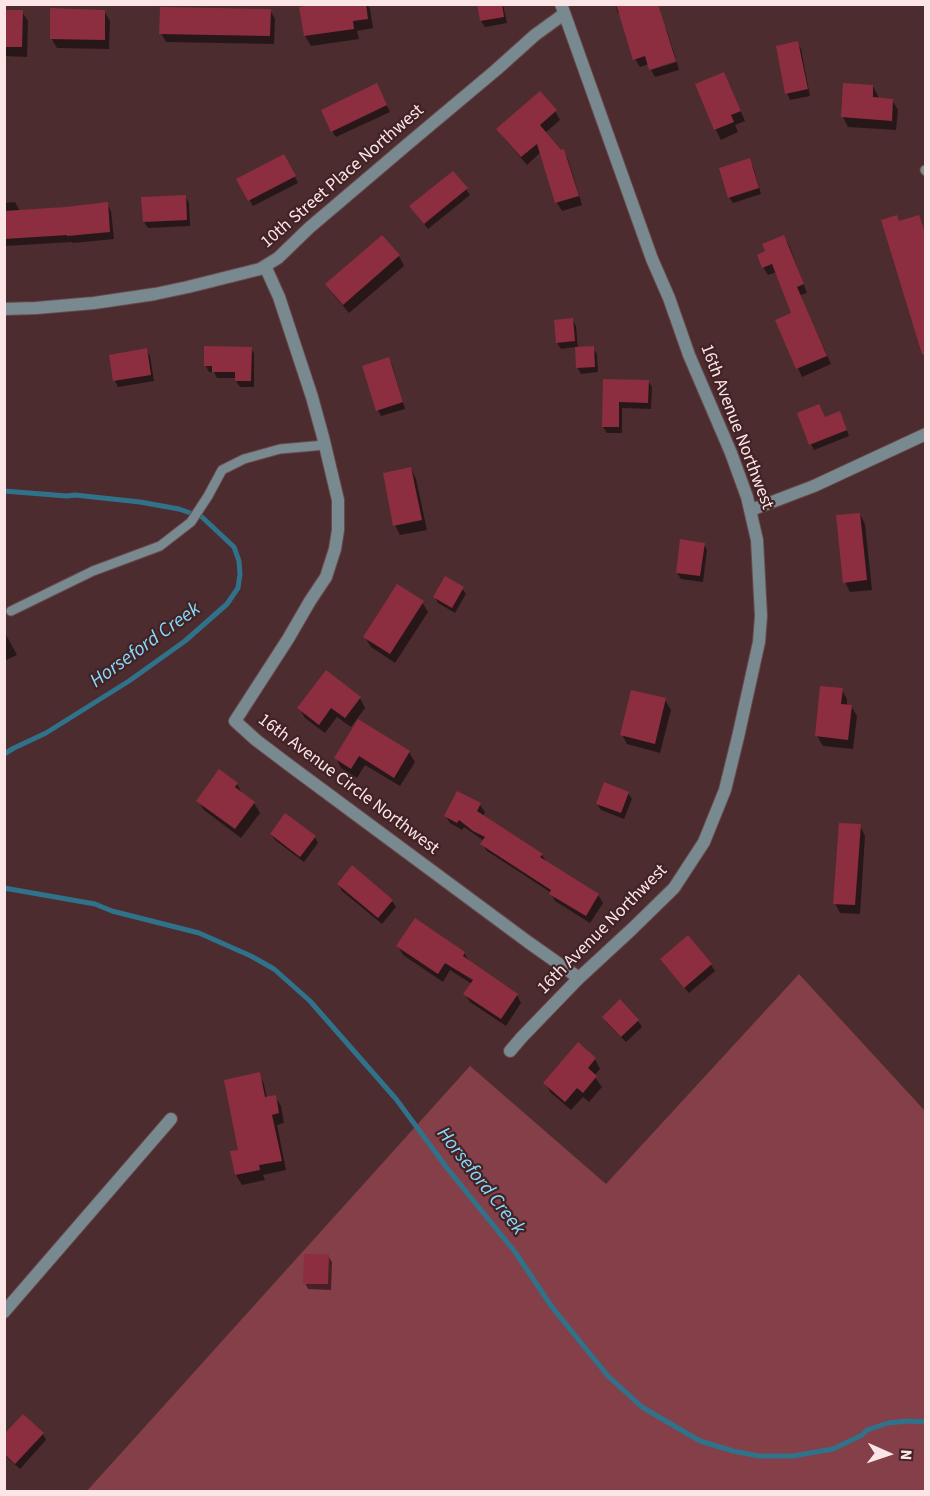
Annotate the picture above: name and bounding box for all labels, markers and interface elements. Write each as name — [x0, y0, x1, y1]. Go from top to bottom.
street label: 10th Street Place Northwest — [257, 100, 429, 254]
street label: 16th Avenue Northwest — [695, 341, 777, 513]
water label: Horseford Creek — [86, 598, 206, 694]
street label: 16th Avenue Circle Northwest — [253, 710, 443, 860]
street label: 16th Avenue Northwest — [533, 860, 673, 1000]
water label: Horseford Creek — [430, 1123, 530, 1241]
north arrow — [858, 1424, 918, 1484]
text: N — [895, 1449, 917, 1461]

